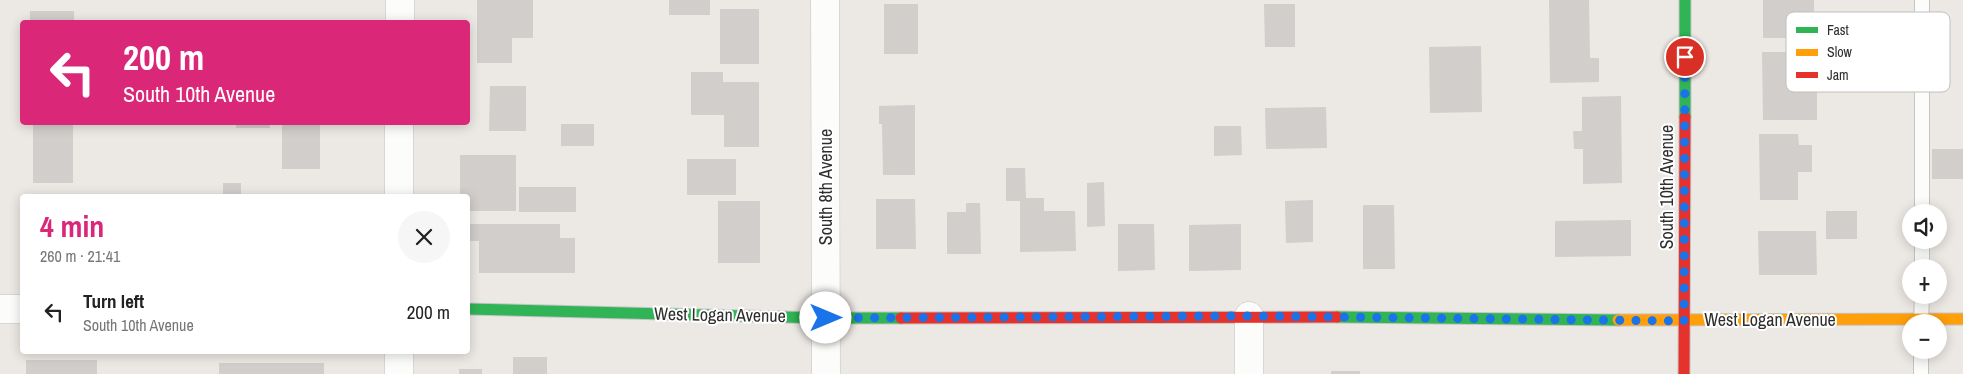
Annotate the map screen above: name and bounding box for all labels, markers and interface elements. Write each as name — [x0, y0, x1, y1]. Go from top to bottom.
legend — [1786, 12, 1950, 92]
text: Fast — [1827, 21, 1849, 39]
text: 200 m — [123, 34, 204, 81]
pin — [1664, 36, 1706, 78]
icon: left — [40, 40, 105, 105]
icon: arrive — [1671, 43, 1699, 71]
text: Slow — [1827, 43, 1853, 61]
text: Jam — [1827, 66, 1849, 84]
text: South 10th Avenue — [123, 79, 275, 109]
street label: South 10th Avenue — [1654, 125, 1679, 249]
street label: South 8th Avenue — [813, 129, 838, 245]
map controls — [1902, 204, 1947, 359]
button: sound — [1902, 204, 1947, 249]
text: 4 min — [40, 206, 104, 246]
button: close — [398, 211, 450, 263]
text: 260 m · 21:41 — [40, 245, 120, 267]
button: + — [1902, 259, 1947, 304]
text: Turn left — [83, 288, 144, 314]
position arrow — [799, 291, 851, 343]
icon: left — [40, 298, 68, 326]
text: 200 m — [407, 299, 450, 325]
street label: West Logan Avenue — [654, 301, 786, 328]
street label: West Logan Avenue — [1704, 307, 1836, 332]
text: South 10th Avenue — [83, 314, 194, 336]
button: − — [1902, 314, 1947, 359]

